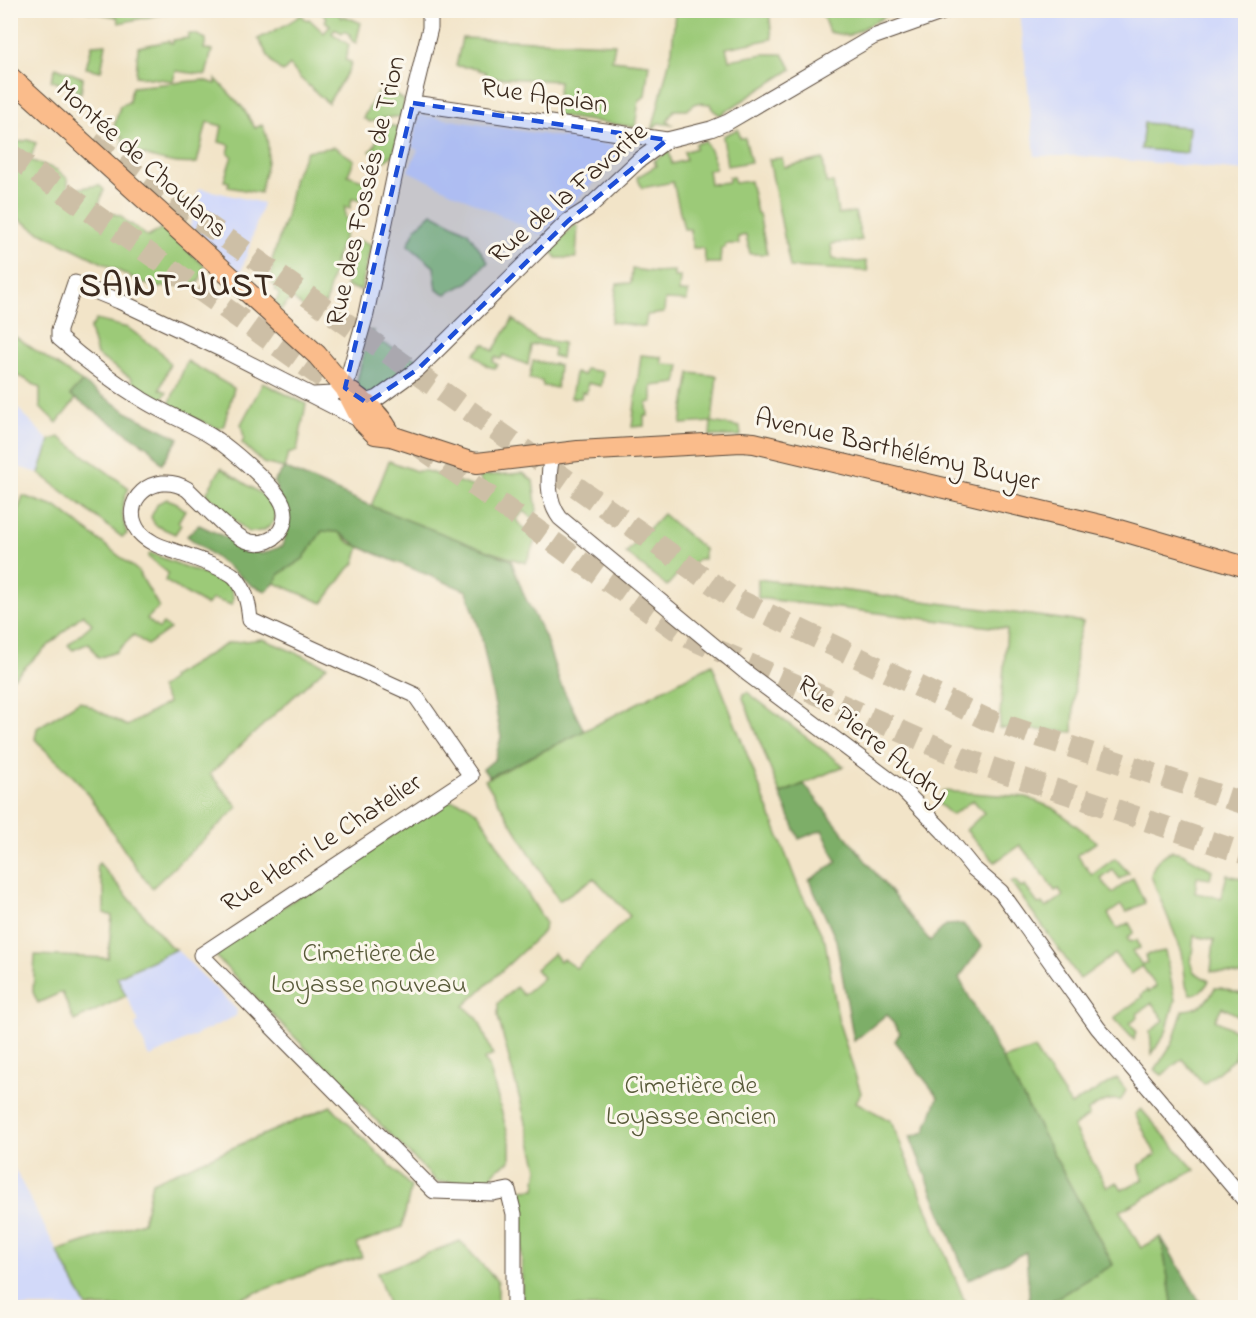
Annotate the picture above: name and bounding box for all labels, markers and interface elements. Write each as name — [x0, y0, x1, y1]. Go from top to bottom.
street label: Rue des Fossés de Trion — [317, 52, 417, 330]
street label: Rue Appian — [478, 69, 610, 125]
street label: Montée de Choulans — [46, 72, 236, 248]
street label: Rue de la Favorite — [481, 113, 658, 274]
district label: SAINT-JUST — [80, 263, 274, 311]
street label: Avenue Barthélémy Buyer — [751, 399, 1044, 503]
street label: Rue Pierre Audry — [787, 666, 957, 814]
street label: Rue Henri Le Chatelier — [214, 764, 431, 924]
park label: Cimetière de Loyasse nouveau — [271, 935, 467, 1005]
park label: Cimetière de Loyasse ancien — [606, 1067, 776, 1137]

